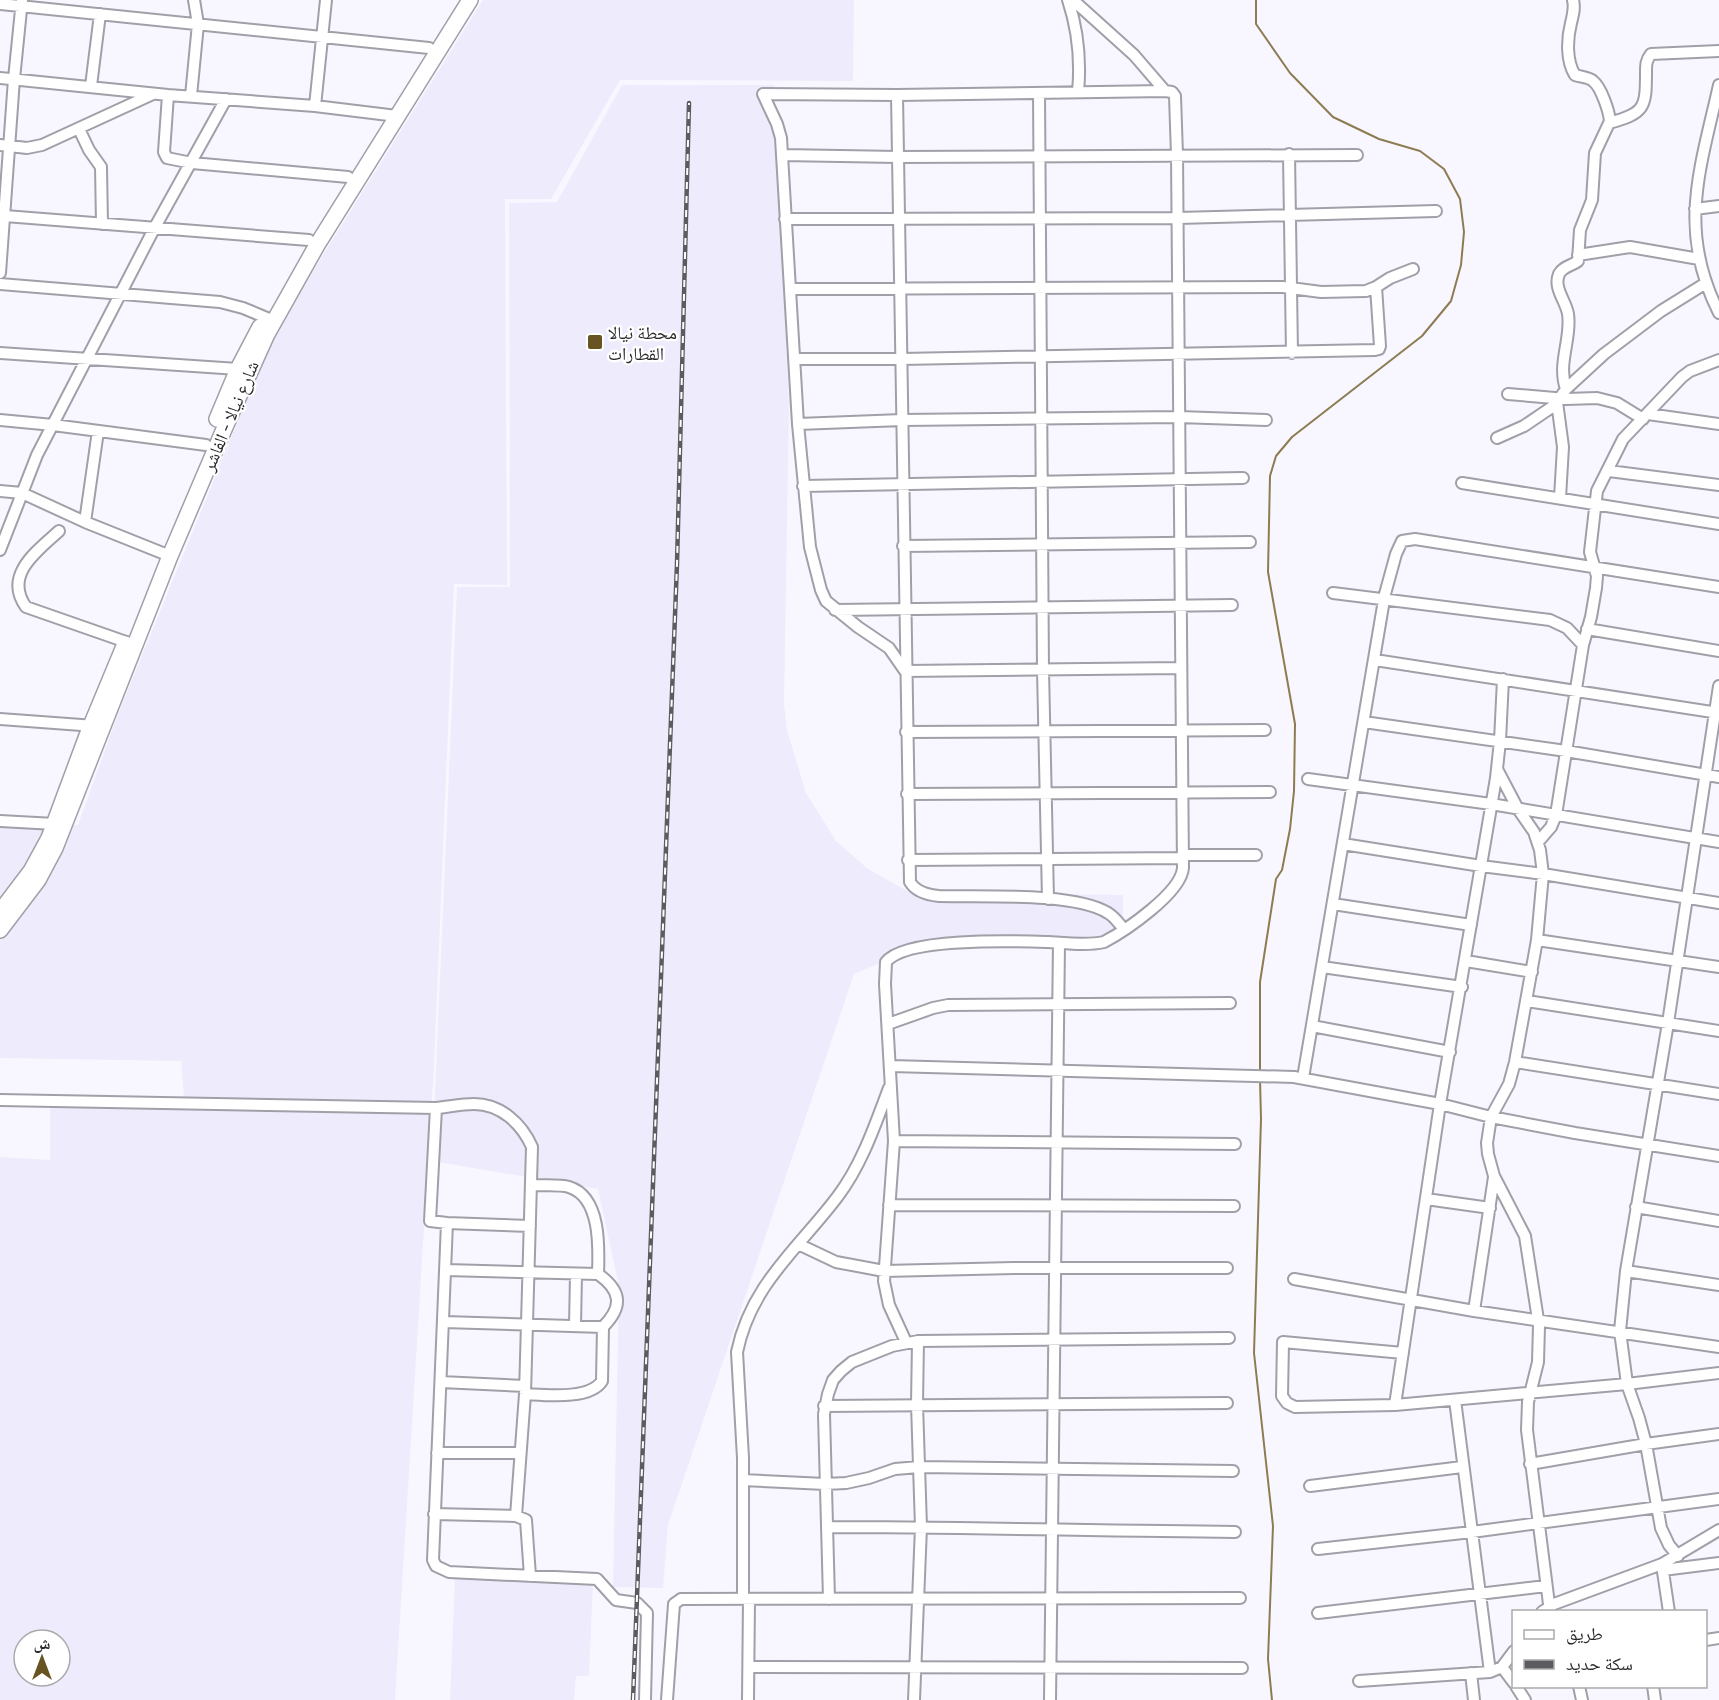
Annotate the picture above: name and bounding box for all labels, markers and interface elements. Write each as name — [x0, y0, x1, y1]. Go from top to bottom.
place label: محطة نيالا القطارات — [608, 319, 677, 367]
marker: محطة نيالا القطارات — [586, 333, 604, 351]
street label: شارع نيالا - الفاشر — [194, 356, 265, 477]
legend — [1512, 1610, 1707, 1688]
text: طريق — [1566, 1620, 1603, 1647]
north arrow — [12, 1628, 72, 1688]
text: ش — [34, 1631, 51, 1655]
text: سكة حديد — [1566, 1650, 1633, 1677]

